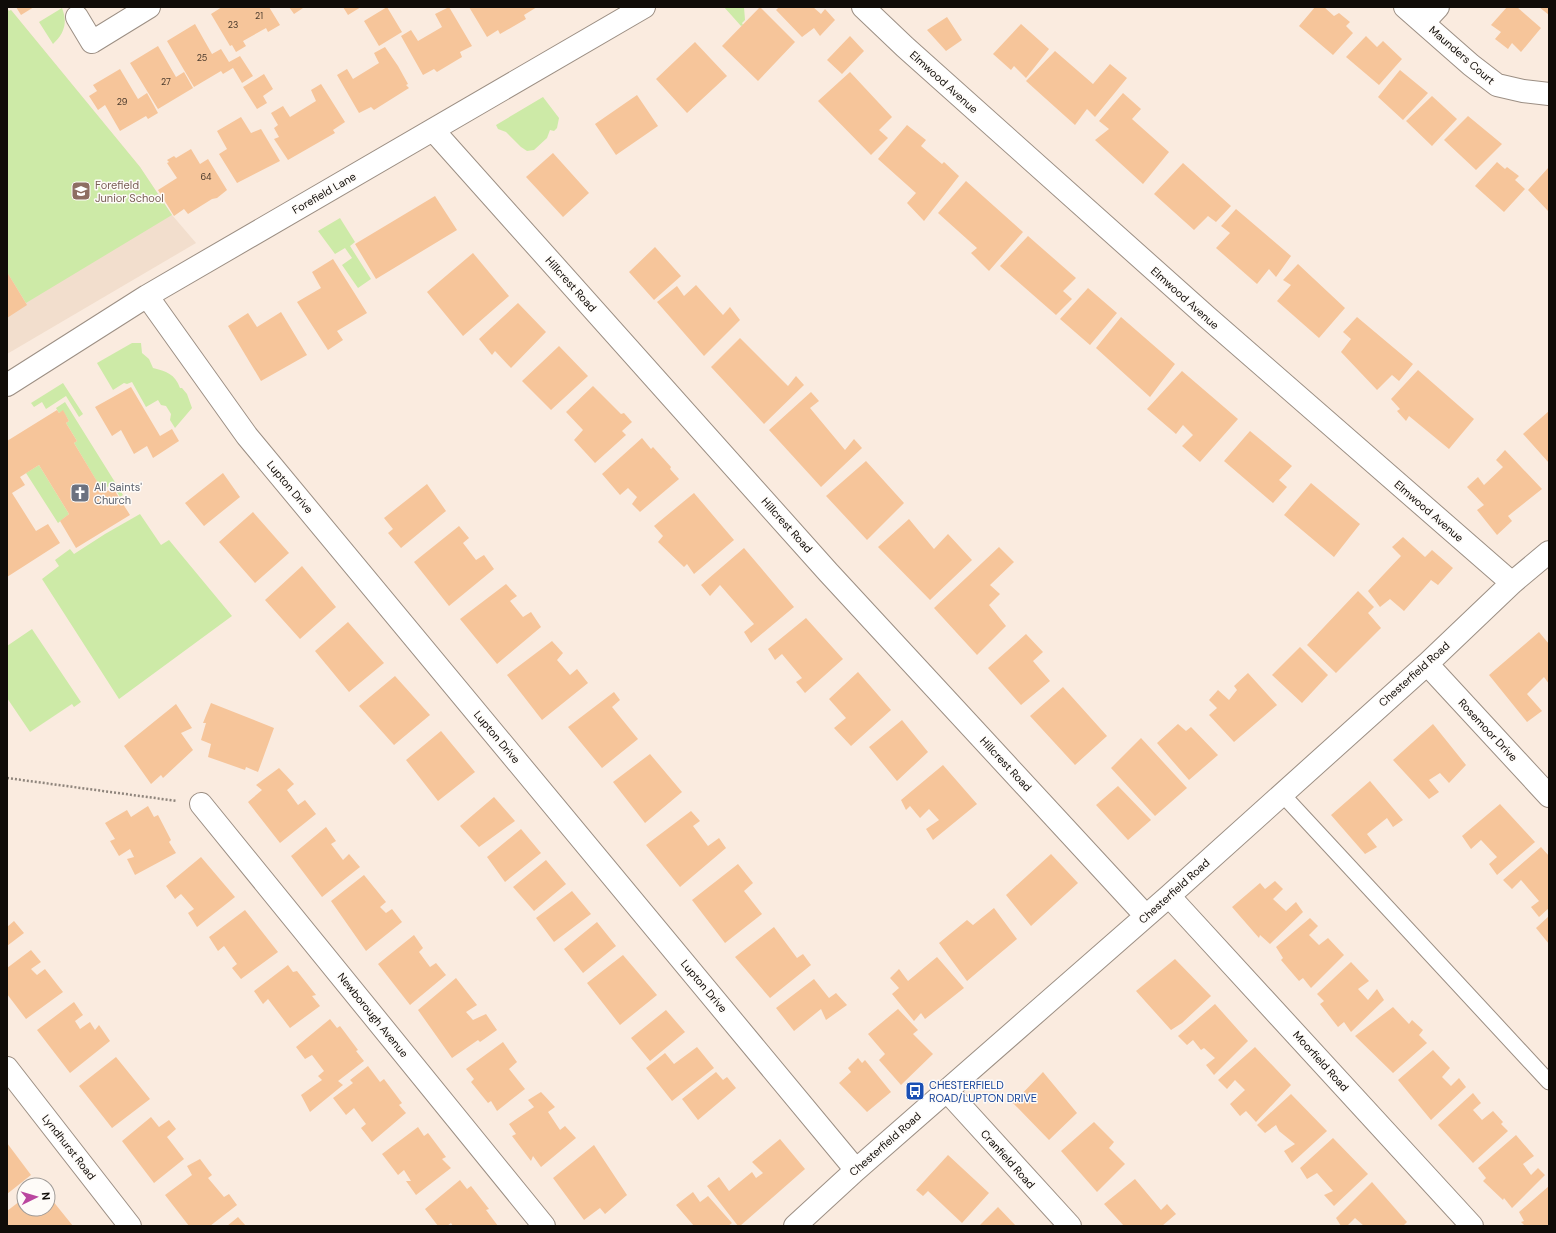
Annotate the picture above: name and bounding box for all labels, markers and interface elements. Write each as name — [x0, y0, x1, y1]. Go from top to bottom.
house number: 21 — [255, 10, 263, 22]
house number: 23 — [228, 19, 238, 31]
street label: Maunders Court — [1426, 23, 1498, 87]
street label: Elmwood Avenue — [907, 48, 981, 116]
house number: 25 — [197, 52, 207, 64]
house number: 27 — [161, 76, 171, 88]
house number: 29 — [117, 96, 128, 108]
street label: Forefield Lane — [290, 169, 358, 217]
house number: 64 — [200, 171, 212, 183]
place label: Forefield Junior School — [95, 178, 164, 205]
school or university icon: Forefield Junior School — [70, 180, 92, 202]
street label: Hillcrest Road — [543, 253, 600, 315]
street label: Elmwood Avenue — [1148, 264, 1222, 332]
street label: Lupton Drive — [264, 458, 316, 516]
street label: Elmwood Avenue — [1392, 477, 1466, 545]
place label: All Saints' Church — [94, 480, 142, 507]
church icon: All Saints' Church — [69, 482, 91, 504]
street label: Hillcrest Road — [759, 494, 816, 556]
street label: Chesterfield Road — [1376, 638, 1452, 709]
street label: Rosemoor Drive — [1455, 696, 1521, 764]
street label: Lupton Drive — [471, 708, 523, 766]
street label: Hillcrest Road — [977, 734, 1035, 794]
street label: Chesterfield Road — [1136, 855, 1212, 926]
street label: Lupton Drive — [678, 957, 730, 1015]
street label: Newborough Avenue — [335, 970, 411, 1060]
street label: Moorfield Road — [1290, 1028, 1352, 1094]
place label: CHESTERFIELD ROAD/LUPTON DRIVE — [929, 1078, 1037, 1105]
bus stop icon: CHESTERFIELD ROAD/LUPTON DRIVE — [904, 1080, 926, 1102]
street label: Chesterfield Road — [846, 1109, 924, 1179]
street label: Lyndhurst Road — [39, 1111, 99, 1183]
street label: Cranfield Road — [978, 1127, 1038, 1191]
north arrow — [16, 1177, 56, 1217]
text: N — [39, 1192, 53, 1201]

